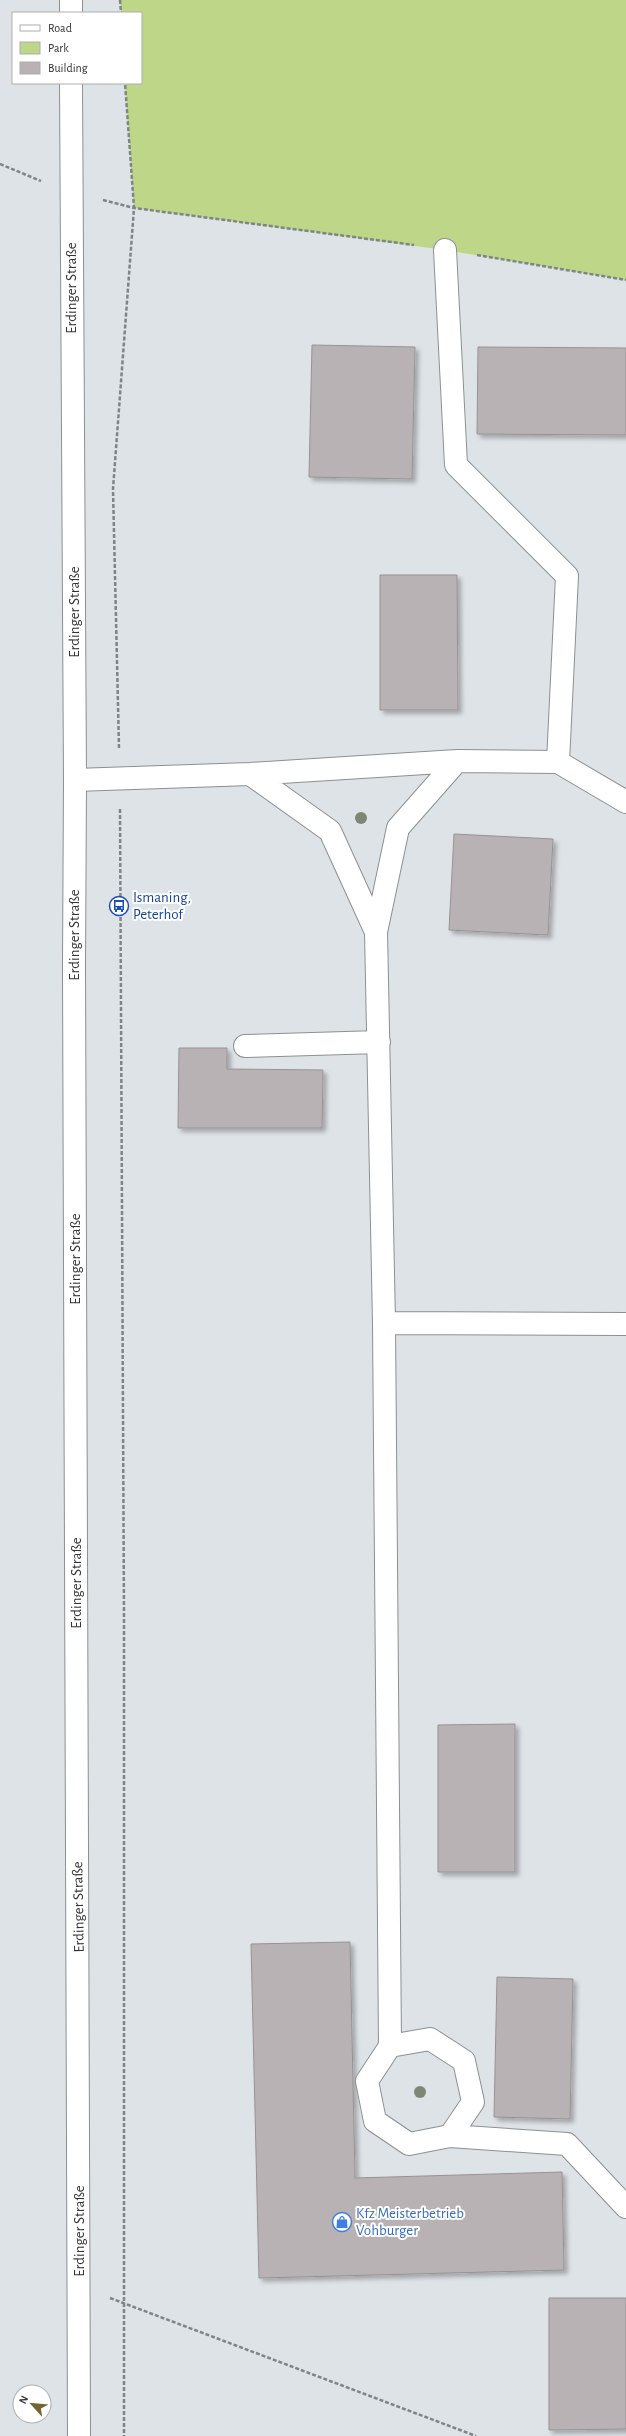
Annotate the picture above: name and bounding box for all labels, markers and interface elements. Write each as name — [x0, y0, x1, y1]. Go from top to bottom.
legend — [12, 12, 142, 84]
text: Road — [48, 22, 72, 34]
text: Park — [48, 42, 69, 54]
text: Building — [48, 62, 88, 74]
street label: Erdinger Straße — [64, 242, 79, 334]
street label: Erdinger Straße — [67, 566, 82, 658]
street label: Erdinger Straße — [67, 889, 82, 981]
place label: Ismaning, Peterhof — [133, 890, 191, 922]
bus stop icon: Ismaning, Peterhof — [108, 895, 130, 917]
street label: Erdinger Straße — [68, 1213, 83, 1305]
street label: Erdinger Straße — [69, 1537, 84, 1629]
street label: Erdinger Straße — [70, 1861, 87, 1953]
street label: Erdinger Straße — [72, 2185, 87, 2277]
place label: Kfz Meisterbetrieb Vohburger — [356, 2206, 464, 2238]
shop icon: Kfz Meisterbetrieb Vohburger — [331, 2211, 353, 2233]
north arrow — [12, 2384, 52, 2424]
text: N — [17, 2394, 30, 2406]

